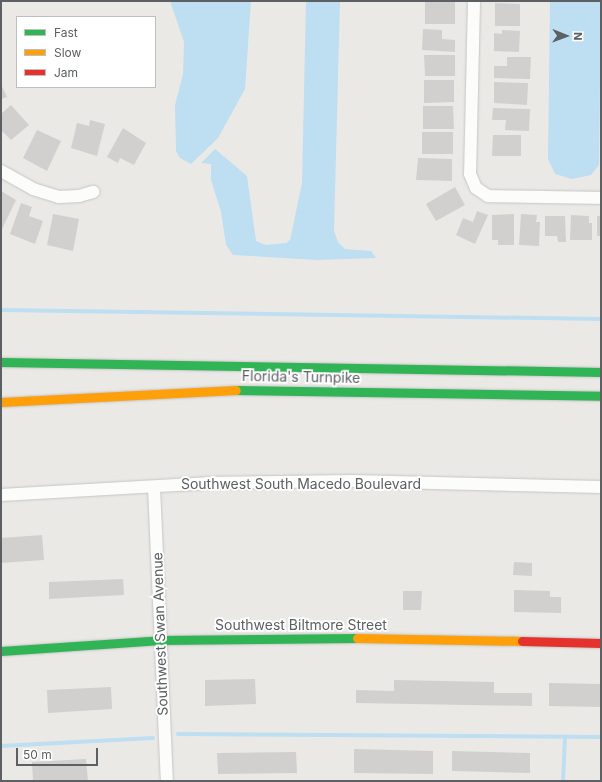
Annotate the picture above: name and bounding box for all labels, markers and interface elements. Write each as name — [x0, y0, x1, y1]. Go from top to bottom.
legend — [16, 16, 156, 88]
north arrow — [546, 16, 586, 56]
text: Fast — [54, 25, 78, 40]
text: N — [571, 32, 585, 41]
text: Slow — [54, 45, 81, 60]
text: Jam — [54, 65, 78, 80]
street label: Florida's Turnpike — [242, 368, 360, 386]
street label: Southwest South Macedo Boulevard — [181, 476, 421, 492]
street label: Southwest Swan Avenue — [149, 552, 171, 716]
street label: Southwest Biltmore Street — [215, 617, 387, 633]
scale bar — [18, 740, 100, 766]
text: 50 m — [23, 747, 52, 762]

